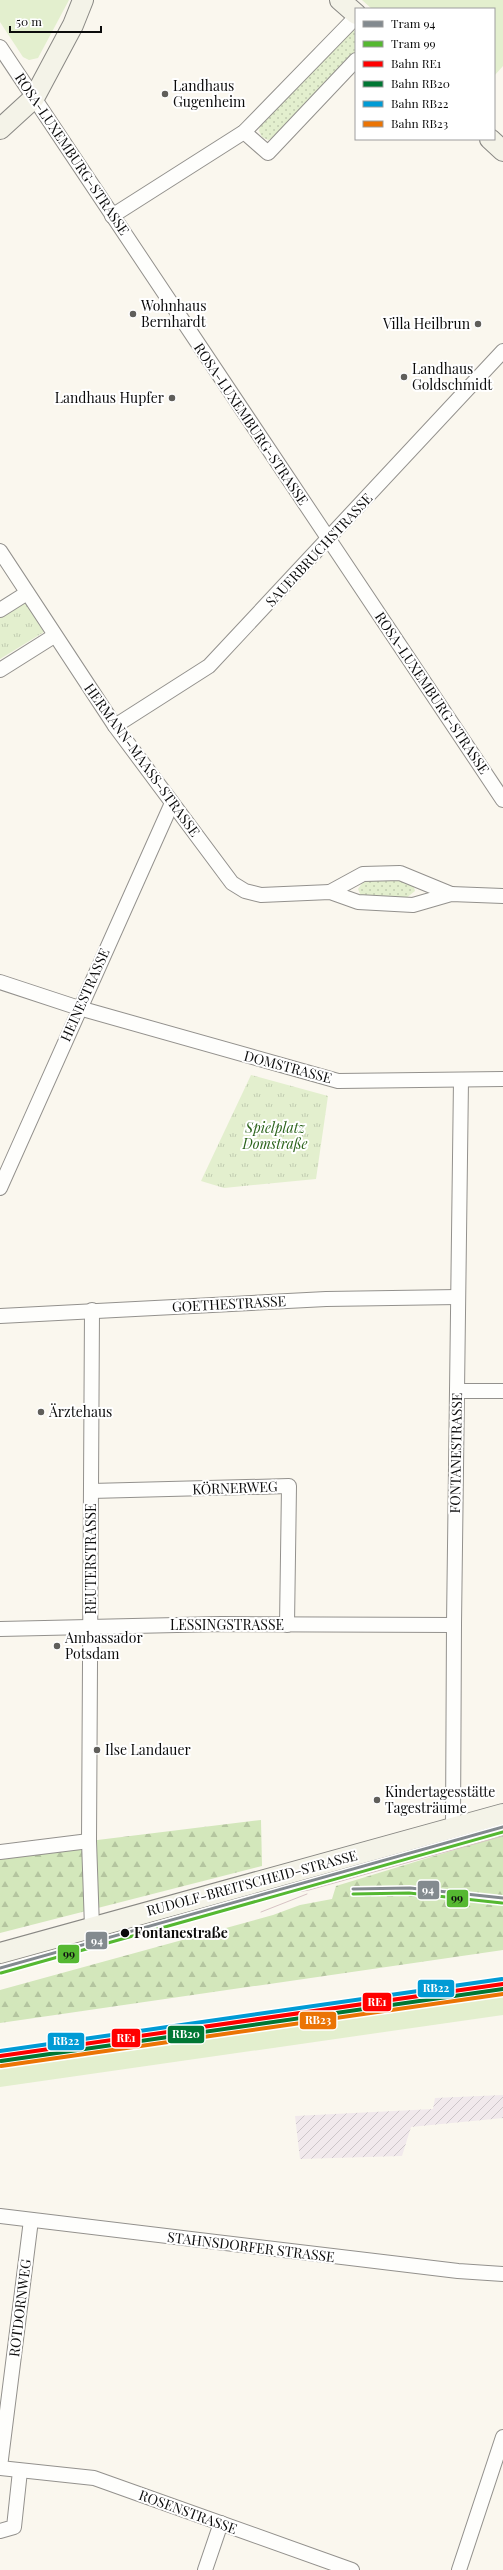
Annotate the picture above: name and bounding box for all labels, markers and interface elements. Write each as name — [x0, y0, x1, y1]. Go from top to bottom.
scale bar — [10, 8, 101, 34]
legend — [355, 8, 495, 140]
text: 50 m — [16, 13, 42, 29]
text: Tram 94 — [391, 15, 436, 31]
text: Tram 99 — [391, 35, 436, 51]
text: Bahn RE1 — [391, 55, 442, 71]
street label: ROSA-LUXEMBURG-STRASSE — [11, 69, 134, 239]
text: Bahn RB20 — [391, 75, 450, 91]
place label: Landhaus Gugenheim — [173, 76, 246, 111]
marker: Landhaus Gugenheim — [160, 89, 170, 99]
text: Bahn RB22 — [391, 95, 449, 111]
text: Bahn RB23 — [391, 115, 448, 131]
place label: Wohnhaus Bernhardt — [140, 296, 207, 331]
marker: Wohnhaus Bernhardt — [128, 309, 138, 319]
place label: Villa Heilbrun — [382, 314, 471, 333]
marker: Villa Heilbrun — [473, 319, 483, 329]
street label: ROSA-LUXEMBURG-STRASSE — [190, 339, 313, 509]
place label: Landhaus Goldschmidt — [412, 359, 493, 394]
marker: Landhaus Goldschmidt — [399, 372, 409, 382]
place label: Landhaus Hupfer — [55, 388, 165, 407]
marker: Landhaus Hupfer — [167, 393, 177, 403]
street label: SAUERBRUCHSTRASSE — [261, 489, 376, 610]
street label: ROSA-LUXEMBURG-STRASSE — [371, 608, 494, 778]
street label: HERMANN-MAASS-STRASSE — [80, 679, 205, 840]
street label: HEINESTRASSE — [56, 945, 114, 1044]
street label: DOMSTRASSE — [242, 1046, 334, 1087]
park label: Spielplatz Domstraße — [241, 1118, 308, 1153]
street label: GOETHESTRASSE — [171, 1291, 287, 1316]
street label: FONTANESTRASSE — [445, 1392, 466, 1514]
place label: Ärztehaus — [48, 1402, 112, 1421]
marker: Ärztehaus — [36, 1407, 46, 1417]
street label: KÖRNERWEG — [192, 1477, 278, 1498]
street label: REUTERSTRASSE — [81, 1503, 100, 1615]
street label: LESSINGSTRASSE — [170, 1615, 284, 1634]
place label: Ambassador Potsdam — [64, 1628, 143, 1663]
marker: Ambassador Potsdam — [52, 1641, 62, 1651]
place label: Ilse Landauer — [105, 1740, 191, 1759]
marker: Ilse Landauer — [92, 1745, 102, 1755]
place label: Kindertagesstätte Tagesträume — [385, 1782, 495, 1817]
marker: Kindertagesstätte Tagesträume — [372, 1795, 382, 1805]
street label: RUDOLF-BREITSCHEID-STRASSE — [144, 1845, 359, 1920]
line badge: 94 — [417, 1880, 440, 1900]
text: 94 — [422, 1882, 434, 1897]
line badge: 99 — [446, 1889, 469, 1908]
text: 99 — [451, 1890, 463, 1905]
place label: Fontanestraße — [134, 1923, 228, 1942]
marker: Fontanestraße — [119, 1927, 131, 1939]
line badge: 94 — [85, 1931, 108, 1950]
text: 94 — [91, 1933, 103, 1948]
line badge: 99 — [57, 1944, 80, 1964]
text: 99 — [63, 1946, 75, 1961]
line badge: RB22 — [417, 1979, 455, 1998]
text: RB22 — [423, 1980, 449, 1995]
line badge: RE1 — [362, 1992, 392, 2012]
text: RE1 — [368, 1994, 386, 2009]
line badge: RB23 — [299, 2011, 337, 2030]
text: RB23 — [305, 2012, 331, 2027]
line badge: RB20 — [167, 2025, 205, 2044]
text: RB20 — [172, 2026, 200, 2041]
line badge: RE1 — [111, 2028, 141, 2048]
text: RE1 — [117, 2030, 135, 2045]
line badge: RB22 — [47, 2032, 85, 2051]
text: RB22 — [53, 2033, 79, 2048]
street label: STAHNSDORFER STRASSE — [166, 2227, 336, 2266]
street label: ROTDORNWEG — [4, 2258, 35, 2358]
street label: ROSENSTRASSE — [136, 2485, 240, 2538]

